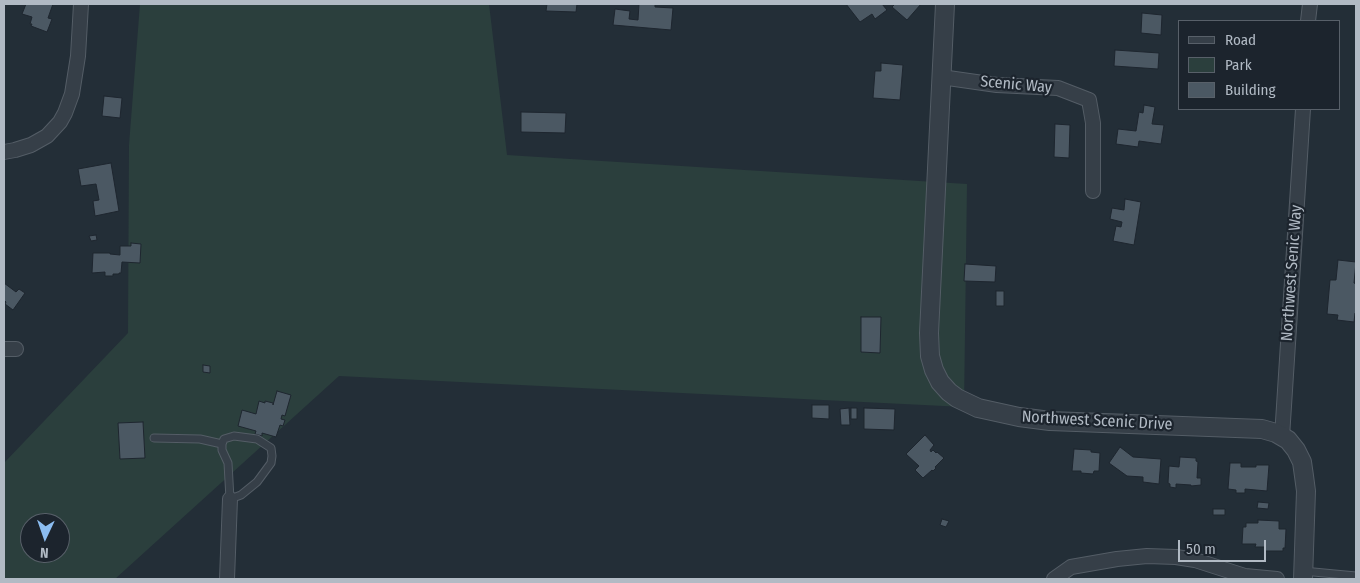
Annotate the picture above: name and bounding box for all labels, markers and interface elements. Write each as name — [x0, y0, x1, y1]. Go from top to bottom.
legend — [1178, 20, 1340, 110]
text: Road — [1225, 31, 1256, 49]
text: Park — [1225, 56, 1252, 74]
street label: Scenic Way — [979, 72, 1053, 98]
text: Building — [1225, 81, 1276, 99]
street label: Northwest Senic Way — [1278, 204, 1306, 342]
street label: Northwest Scenic Drive — [1021, 407, 1173, 435]
north arrow — [20, 513, 70, 563]
scale bar — [1180, 530, 1268, 562]
text: 50 m — [1186, 540, 1216, 558]
text: N — [40, 544, 49, 561]

